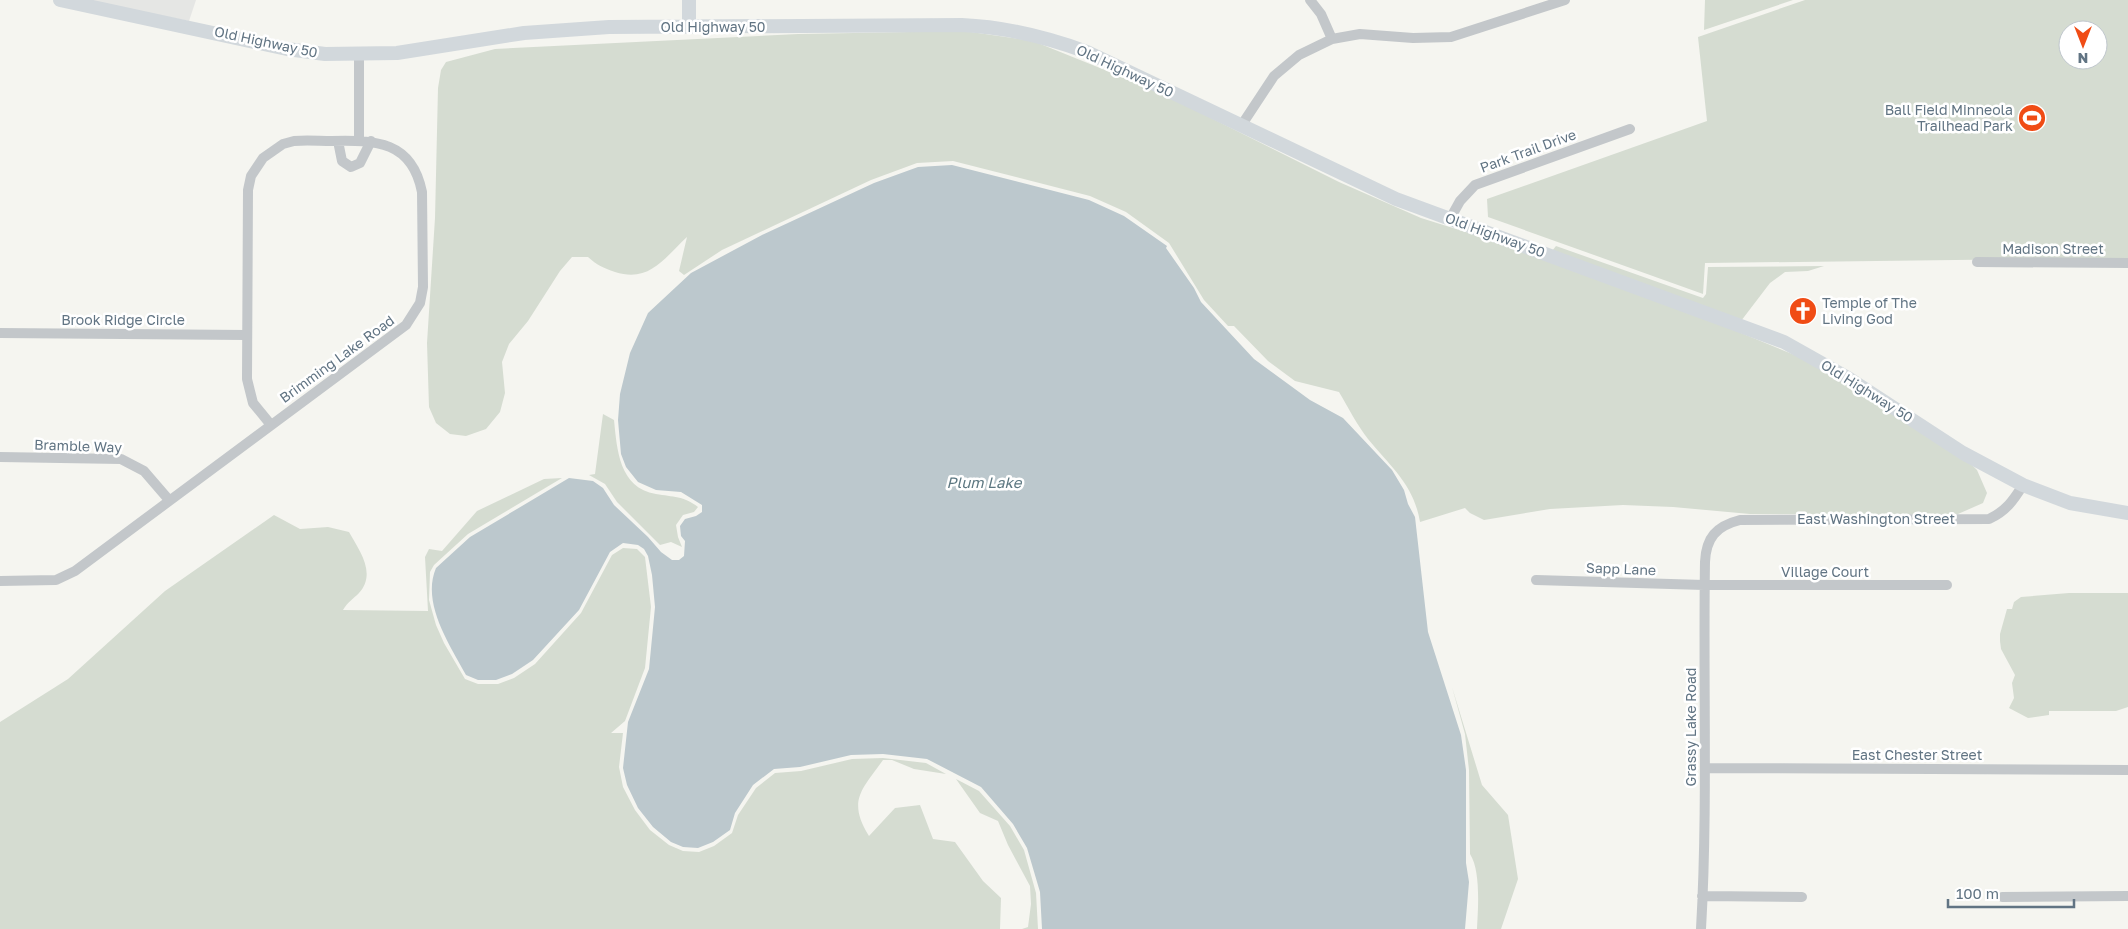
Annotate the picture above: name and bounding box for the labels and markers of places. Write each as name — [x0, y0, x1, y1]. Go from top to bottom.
place label: Ball Field Minneola Trailhead Park — [1885, 101, 2013, 134]
sports icon: Ball Field Minneola Trailhead Park — [2017, 103, 2047, 133]
place label: Temple of The Living God — [1822, 294, 1917, 327]
church icon: Temple of The Living God — [1788, 296, 1818, 326]

